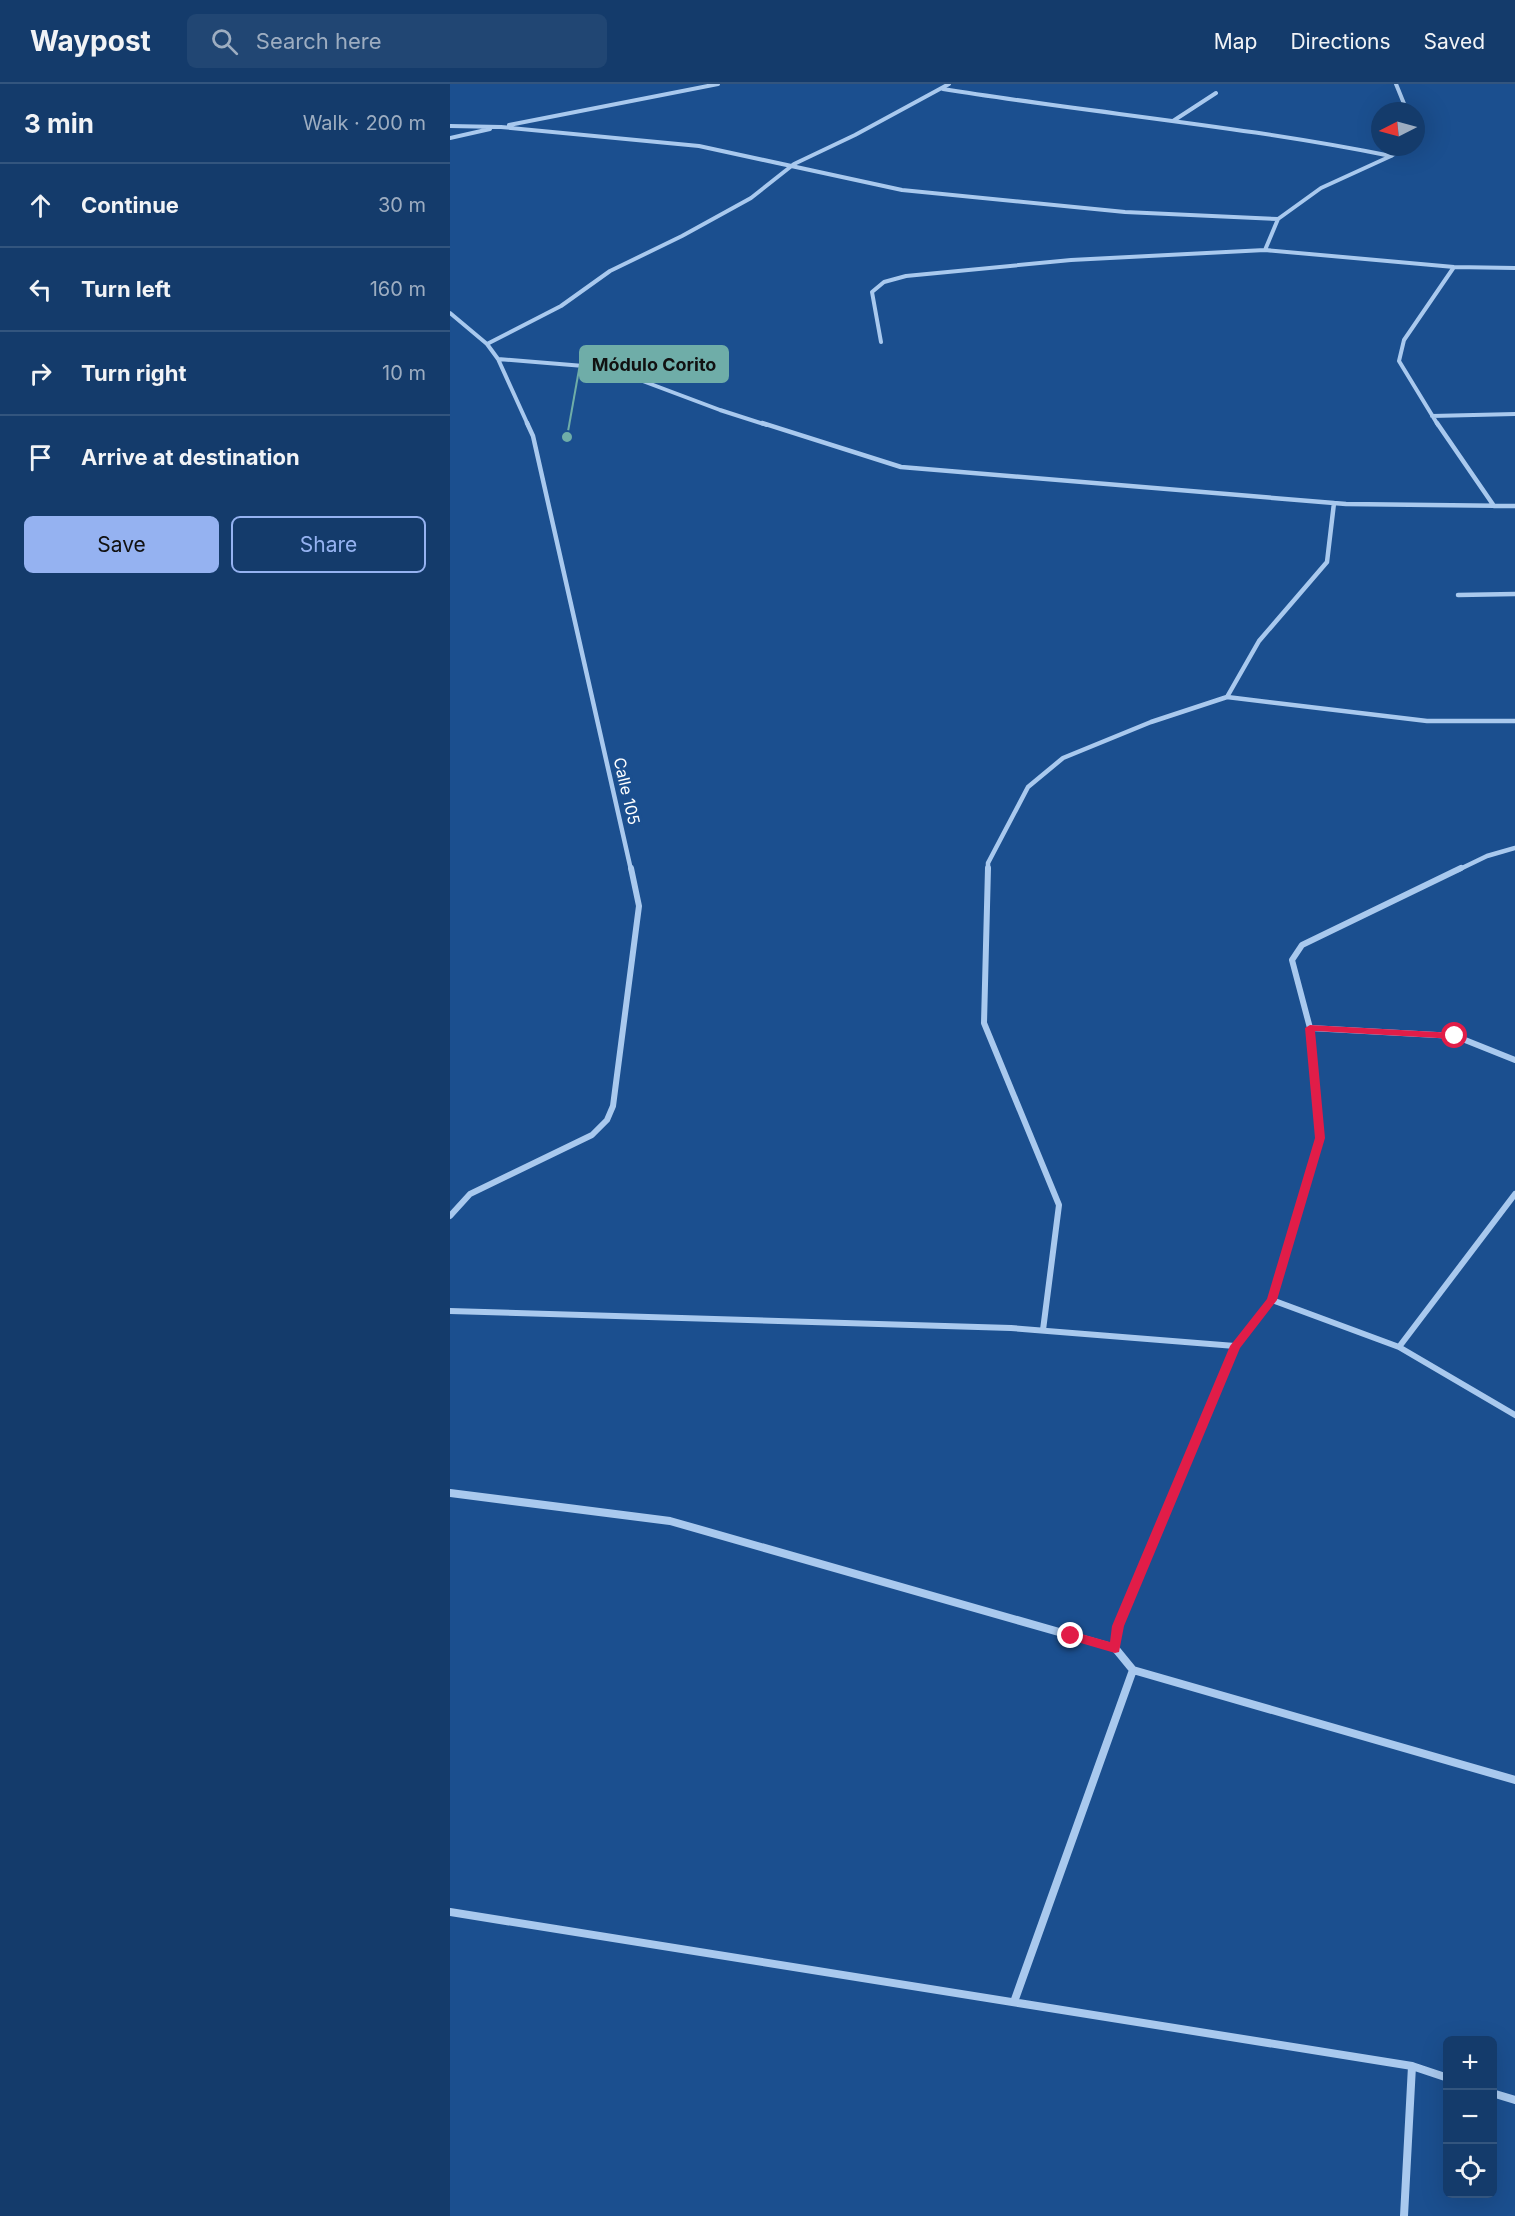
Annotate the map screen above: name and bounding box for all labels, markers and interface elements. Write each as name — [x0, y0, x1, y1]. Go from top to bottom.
search box — [187, 14, 607, 68]
text: Waypost — [30, 24, 151, 58]
icon: search — [208, 25, 241, 58]
text: Search here — [256, 28, 382, 54]
text: Map — [1214, 29, 1257, 54]
text: Directions — [1290, 29, 1391, 54]
text: Saved — [1424, 29, 1485, 54]
north arrow — [1371, 102, 1425, 156]
text: 3 min — [24, 108, 94, 139]
text: Walk · 200 m — [303, 111, 426, 135]
icon: ahead — [24, 189, 57, 222]
text: Continue — [81, 192, 179, 218]
text: 30 m — [378, 193, 426, 217]
icon: left — [24, 273, 57, 306]
text: Turn left — [81, 276, 171, 302]
text: 160 m — [370, 277, 426, 301]
callout: Módulo Corito — [580, 346, 728, 382]
text: Módulo Corito — [592, 354, 716, 375]
icon: right — [24, 357, 57, 390]
text: Turn right — [81, 360, 187, 386]
text: 10 m — [382, 361, 426, 385]
icon: arrive — [24, 441, 57, 474]
text: Arrive at destination — [81, 444, 300, 470]
button: Save — [24, 516, 219, 573]
button: Share — [231, 516, 426, 573]
street label: Calle 105 — [610, 755, 644, 827]
route start — [1441, 1022, 1467, 1048]
route end — [1057, 1622, 1083, 1648]
map controls — [1443, 2036, 1497, 2198]
button: + — [1443, 2036, 1497, 2090]
button: − — [1443, 2090, 1497, 2144]
button: locate — [1443, 2144, 1497, 2198]

